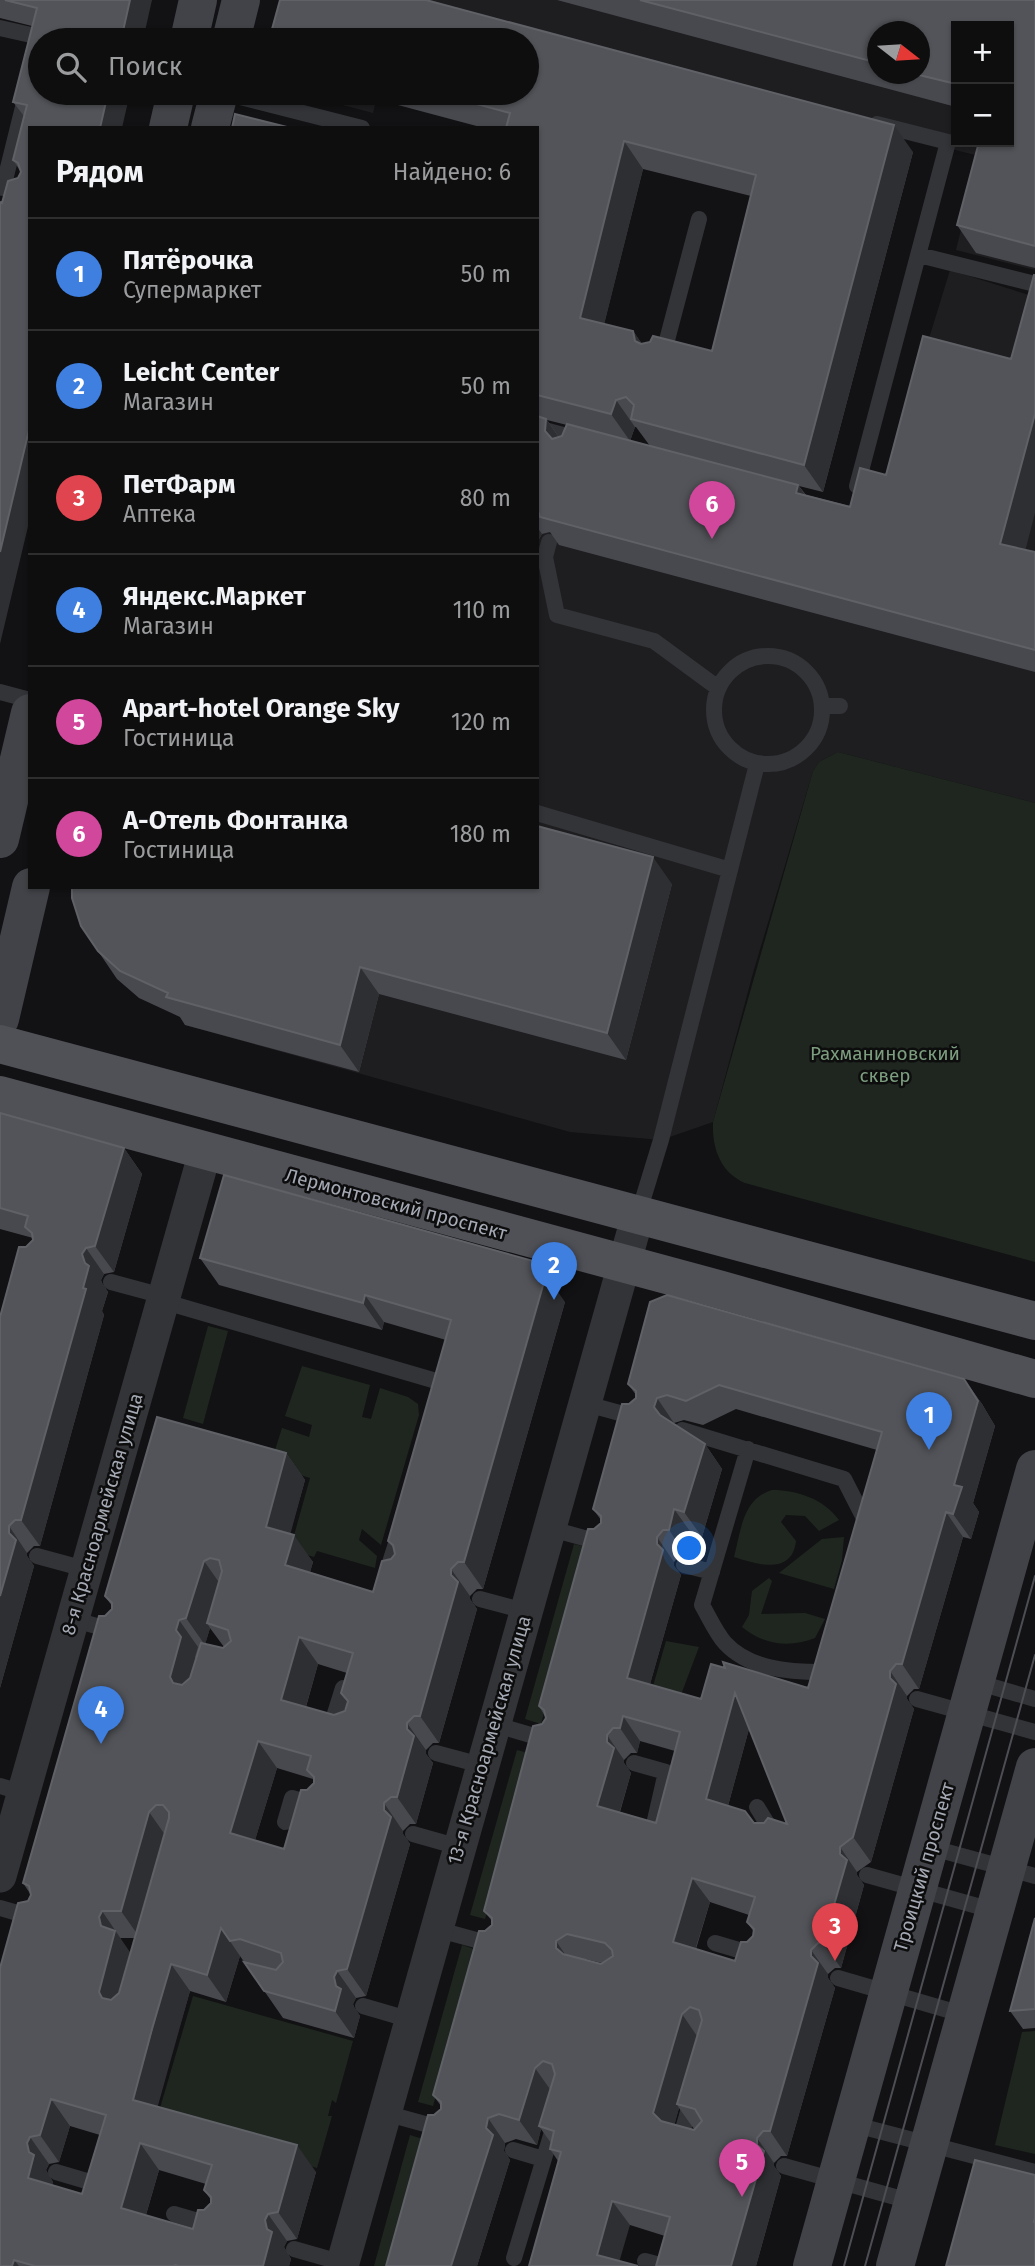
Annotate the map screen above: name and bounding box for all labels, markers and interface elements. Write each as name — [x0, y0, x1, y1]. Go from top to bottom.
north arrow — [867, 21, 930, 84]
map controls — [951, 21, 1014, 147]
button: + — [951, 21, 1014, 84]
search box — [28, 28, 539, 105]
icon: search — [52, 48, 90, 86]
text: Поиск — [108, 51, 182, 82]
button: − — [951, 84, 1014, 147]
text: Рядом — [56, 154, 144, 190]
text: Найдено: 6 — [393, 158, 511, 186]
text: Пятёрочка — [123, 245, 254, 276]
text: 1 — [74, 260, 84, 288]
text: 50 m — [461, 260, 511, 288]
text: Супермаркет — [123, 276, 261, 304]
text: Leicht Center — [123, 357, 279, 388]
text: 2 — [73, 372, 85, 400]
text: 50 m — [461, 372, 511, 400]
text: Магазин — [123, 388, 214, 416]
text: ПетФарм — [123, 469, 235, 500]
pin: 6 — [689, 481, 735, 539]
text: 3 — [73, 484, 85, 512]
text: 80 m — [460, 484, 511, 512]
text: Аптека — [123, 500, 196, 528]
text: Яндекс.Маркет — [123, 581, 306, 612]
text: 4 — [73, 596, 86, 624]
text: 110 m — [453, 596, 511, 624]
text: Магазин — [123, 612, 214, 640]
text: Apart-hotel Orange Sky — [123, 693, 400, 724]
text: 5 — [73, 708, 85, 736]
text: 120 m — [451, 708, 511, 736]
text: Гостиница — [123, 724, 234, 752]
text: A-Отель Фонтанка — [123, 805, 348, 836]
text: 6 — [73, 820, 85, 848]
text: 180 m — [450, 820, 511, 848]
text: Гостиница — [123, 836, 234, 864]
park label: Рахманиновский сквер — [810, 1042, 960, 1087]
street label: Лермонтовский проспект — [283, 1163, 510, 1245]
pin: 2 — [531, 1242, 577, 1300]
street label: 8-я Красноармейская улица — [56, 1390, 148, 1638]
pin: 1 — [906, 1392, 952, 1450]
your location — [672, 1531, 706, 1565]
street label: 13-я Красноармейская улица — [442, 1613, 536, 1867]
pin: 4 — [78, 1686, 124, 1744]
street label: Троицкий проспект — [889, 1779, 959, 1954]
pin: 3 — [812, 1903, 858, 1961]
pin: 5 — [719, 2139, 765, 2197]

